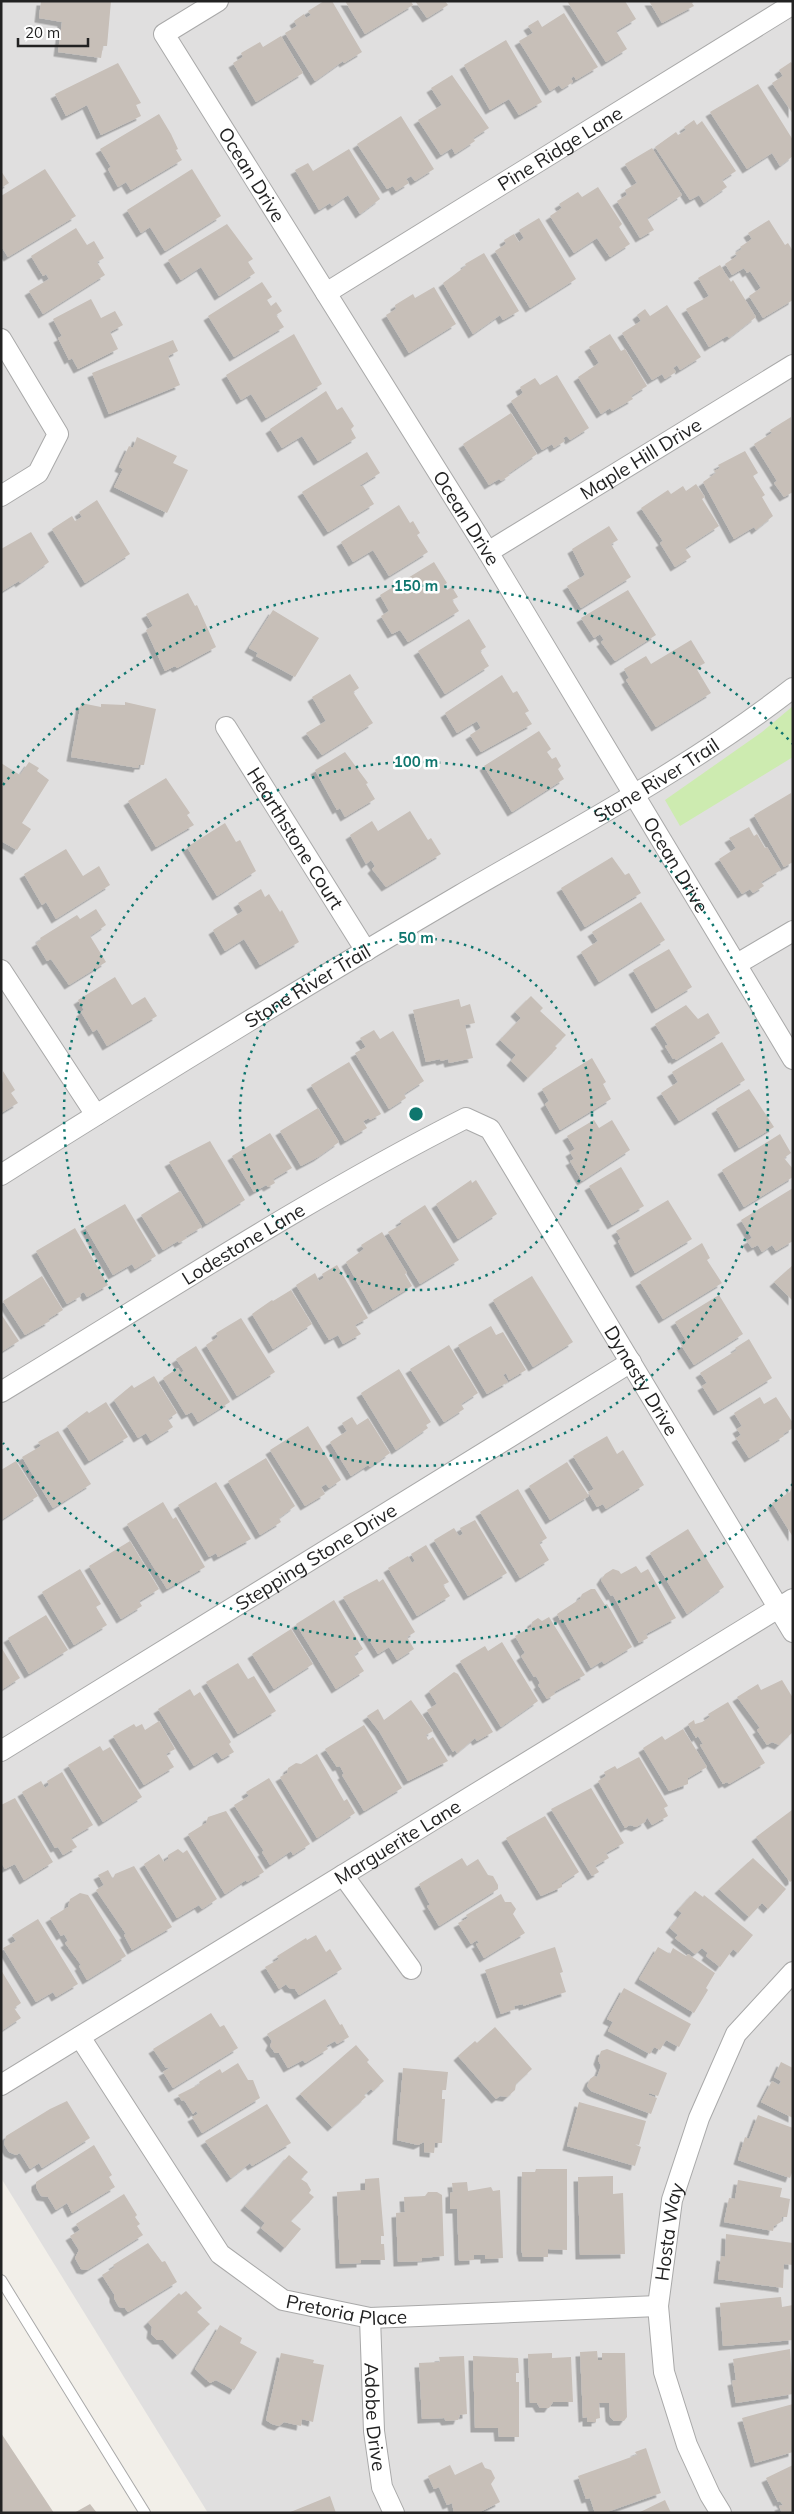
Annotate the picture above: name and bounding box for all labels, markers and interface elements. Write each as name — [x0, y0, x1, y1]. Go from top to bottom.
scale bar — [18, 15, 88, 47]
text: 20 m — [25, 23, 60, 42]
street label: Pine Ridge Lane — [493, 101, 627, 196]
street label: Ocean Drive — [213, 122, 291, 227]
street label: Maple Hill Drive — [575, 412, 706, 505]
street label: Ocean Drive — [428, 466, 505, 570]
text: 150 m — [394, 576, 438, 595]
street label: Stone River Trail — [589, 733, 724, 828]
text: 100 m — [394, 752, 438, 771]
street label: Hearthstone Court — [242, 763, 349, 914]
street label: Ocean Drive — [638, 812, 714, 917]
text: 50 m — [398, 928, 434, 947]
street label: Stone River Trail — [240, 939, 375, 1033]
centre of rings — [407, 1105, 425, 1123]
street label: Lodestone Lane — [177, 1197, 309, 1290]
street label: Dynasty Drive — [599, 1321, 684, 1440]
street label: Stepping Stone Drive — [231, 1498, 401, 1615]
street label: Marguerite Lane — [330, 1794, 465, 1890]
street label: Hosta Way — [649, 2179, 689, 2282]
street label: Pretoria Place — [284, 2289, 408, 2330]
street label: Adobe Drive — [360, 2362, 392, 2473]

